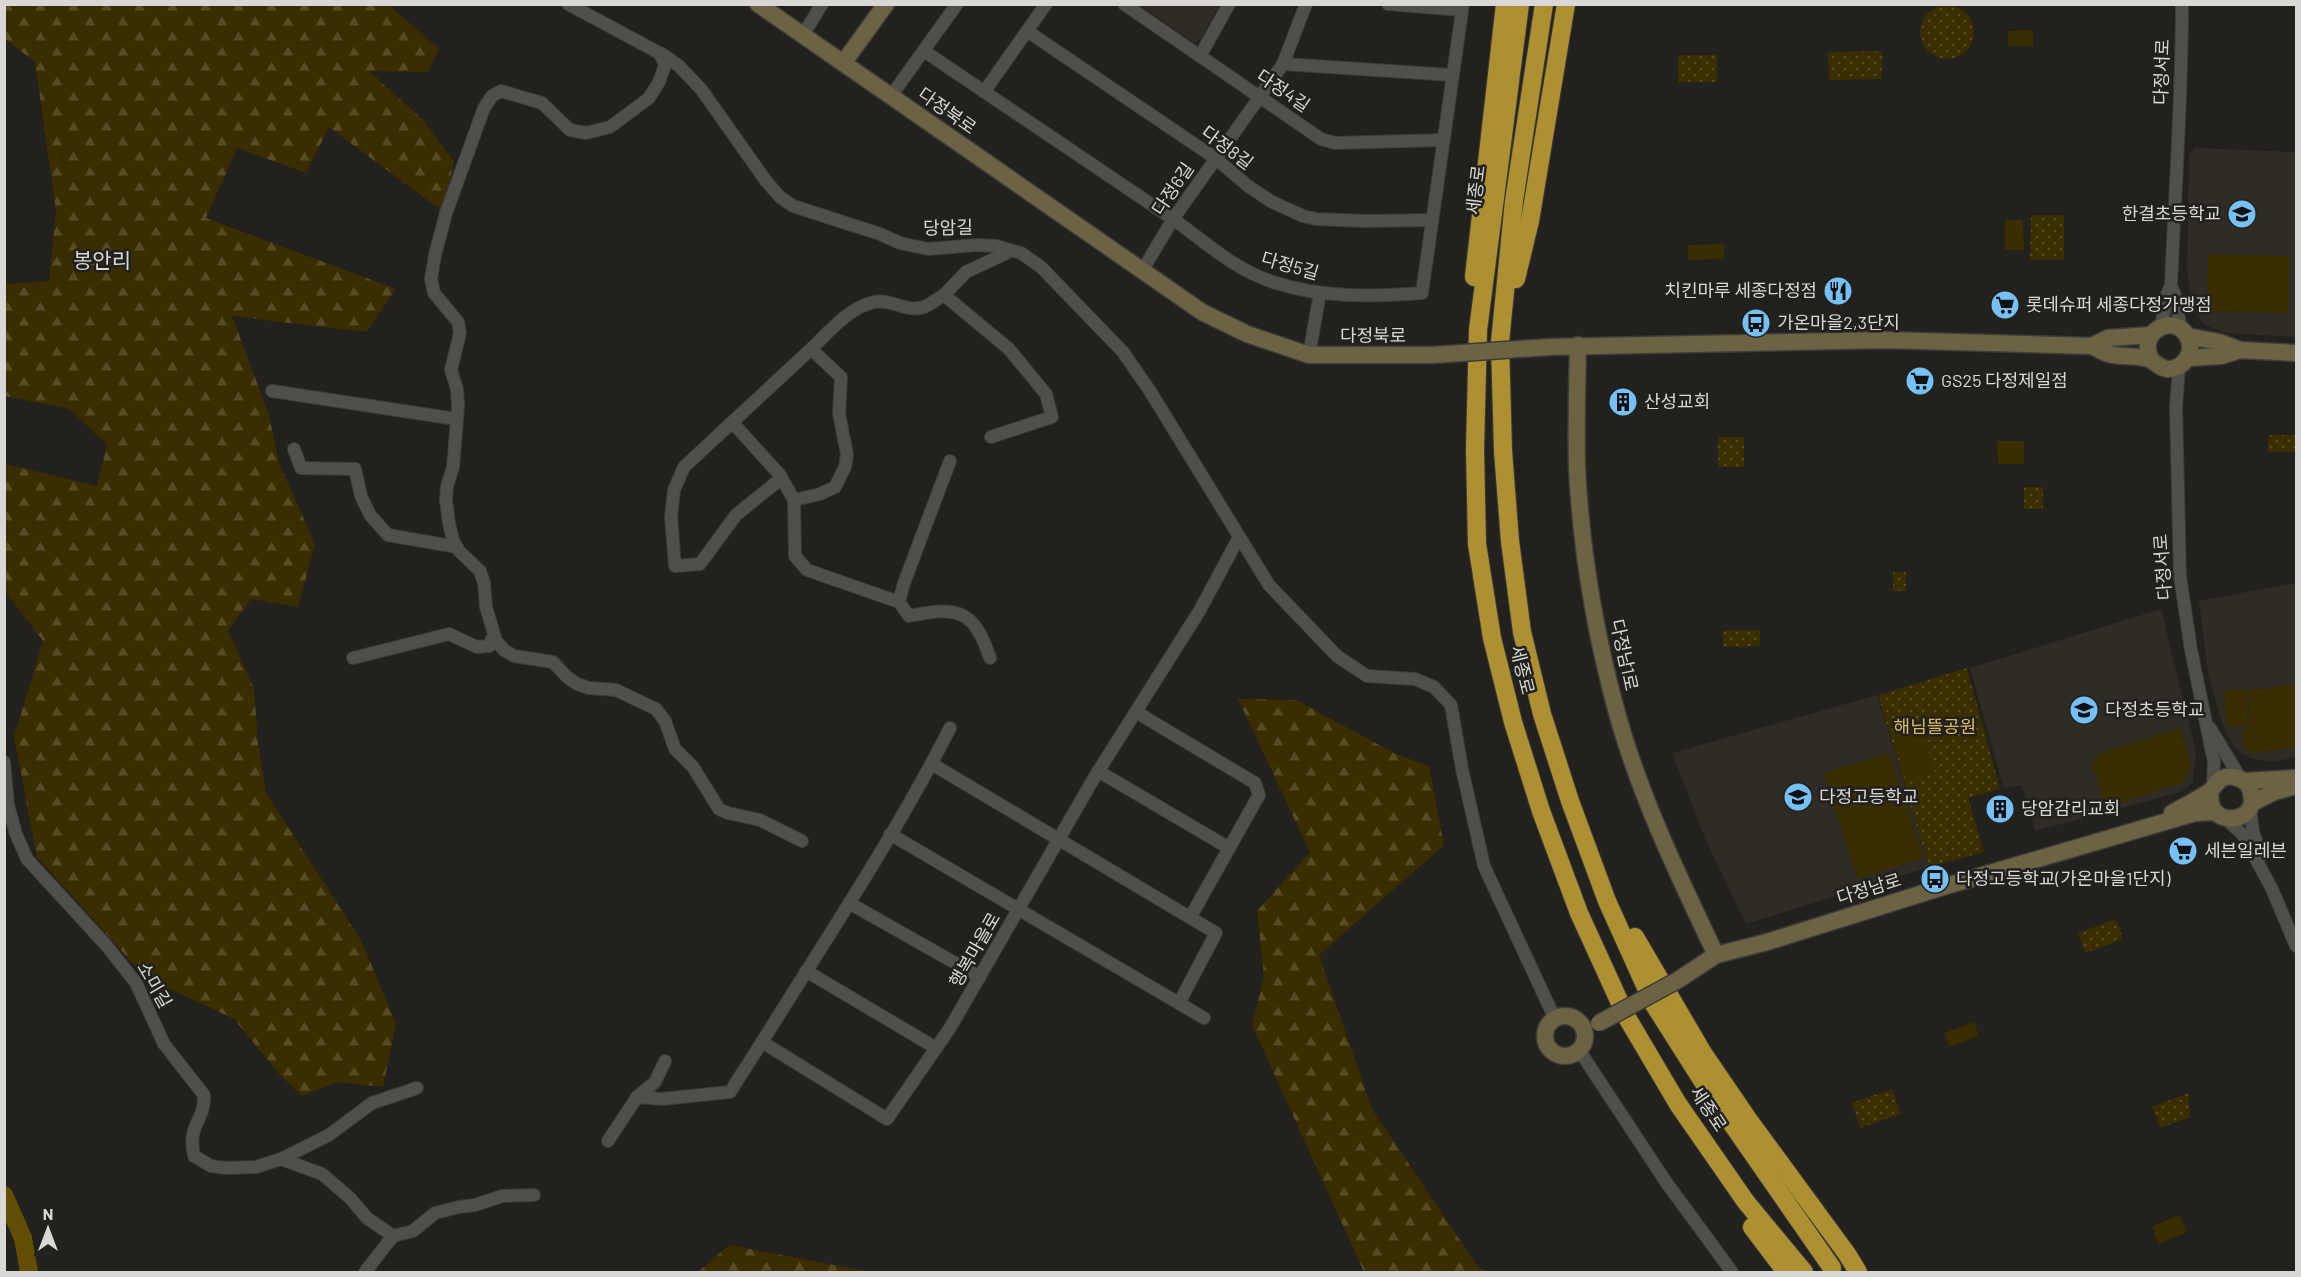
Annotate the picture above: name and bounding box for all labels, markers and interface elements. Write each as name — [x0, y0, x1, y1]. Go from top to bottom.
street label: 다정서로 — [2149, 38, 2173, 105]
street label: 다정4길 — [1253, 64, 1314, 116]
street label: 다정북로 — [914, 82, 981, 138]
street label: 다정8길 — [1197, 121, 1258, 174]
street label: 다정6길 — [1147, 158, 1198, 219]
street label: 세종로 — [1461, 164, 1489, 216]
school or university icon: 한결초등학교 — [2226, 198, 2258, 230]
place label: 한결초등학교 — [2122, 202, 2221, 224]
street label: 당암길 — [923, 216, 973, 238]
street label: 다정5길 — [1259, 246, 1322, 284]
district label: 봉안리 — [73, 247, 131, 272]
restaurant icon: 치킨마루 세종다정점 — [1822, 275, 1854, 307]
place label: 치킨마루 세종다정점 — [1664, 279, 1817, 301]
supermarket icon: 롯데슈퍼 세종다정가맹점 — [1989, 289, 2021, 321]
place label: 롯데슈퍼 세종다정가맹점 — [2026, 293, 2212, 315]
bus stop icon: 가온마을2,3단지 — [1740, 307, 1772, 339]
place label: 가온마을2,3단지 — [1777, 311, 1900, 333]
street label: 다정북로 — [1340, 324, 1406, 346]
supermarket icon: GS25 다정제일점 — [1904, 365, 1936, 397]
place label: GS25 다정제일점 — [1941, 369, 2068, 391]
building icon: 산성교회 — [1607, 386, 1639, 418]
place label: 산성교회 — [1644, 390, 1710, 412]
street label: 다정서로 — [2149, 533, 2175, 601]
street label: 다정남1로 — [1607, 617, 1643, 693]
street label: 세종로 — [1506, 643, 1540, 697]
school or university icon: 다정초등학교 — [2068, 694, 2100, 726]
place label: 다정초등학교 — [2105, 698, 2204, 720]
park label: 해님뜰공원 — [1894, 715, 1976, 737]
school or university icon: 다정고등학교 — [1782, 781, 1814, 813]
place label: 다정고등학교 — [1819, 785, 1918, 807]
building icon: 당암감리교회 — [1984, 793, 2016, 825]
place label: 당암감리교회 — [2021, 797, 2120, 819]
supermarket icon: 세븐일레븐 — [2167, 835, 2199, 867]
place label: 세븐일레븐 — [2204, 839, 2287, 861]
bus stop icon: 다정고등학교(가온마을1단지) — [1919, 863, 1951, 895]
place label: 다정고등학교(가온마을1단지) — [1956, 867, 2171, 889]
street label: 다정남로 — [1834, 868, 1904, 908]
street label: 행복마을로 — [944, 908, 1004, 991]
street label: 소미길 — [133, 957, 177, 1012]
street label: 세종로 — [1686, 1082, 1732, 1135]
north arrow — [18, 1199, 78, 1259]
text: N — [43, 1204, 53, 1223]

